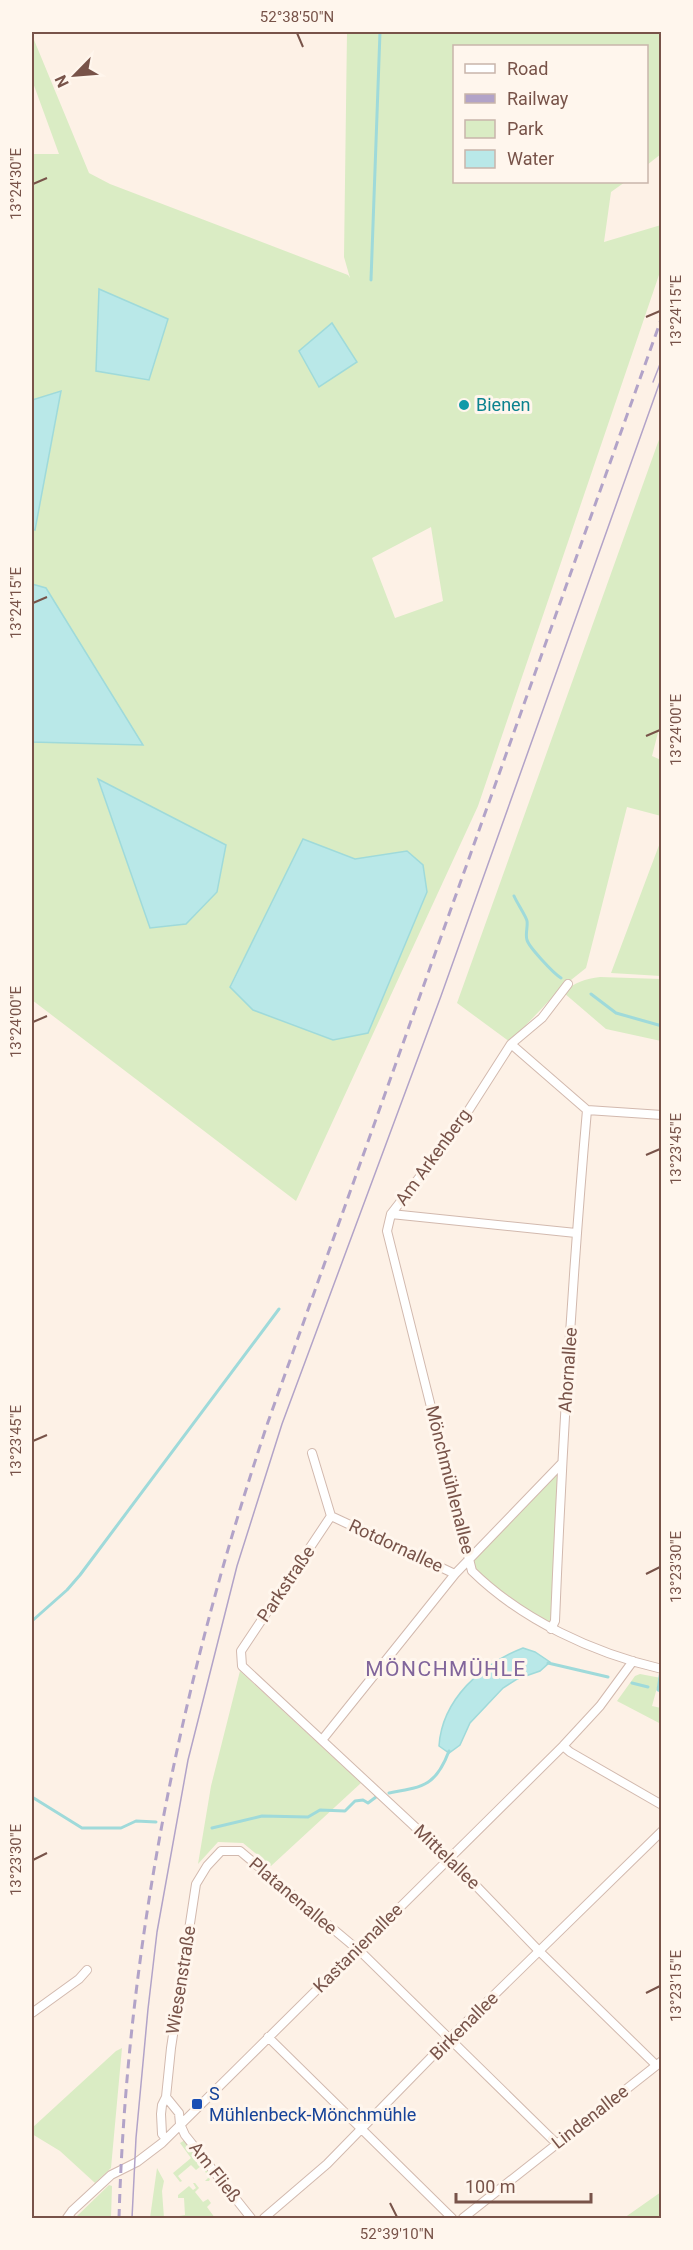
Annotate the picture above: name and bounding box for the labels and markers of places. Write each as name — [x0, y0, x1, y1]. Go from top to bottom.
place label: Bienen — [476, 394, 531, 415]
marker: Bienen — [457, 398, 471, 412]
place label: S Mühlenbeck-Mönchmühle — [209, 2083, 416, 2125]
marker: S Mühlenbeck-Mönchmühle — [190, 2097, 204, 2111]

